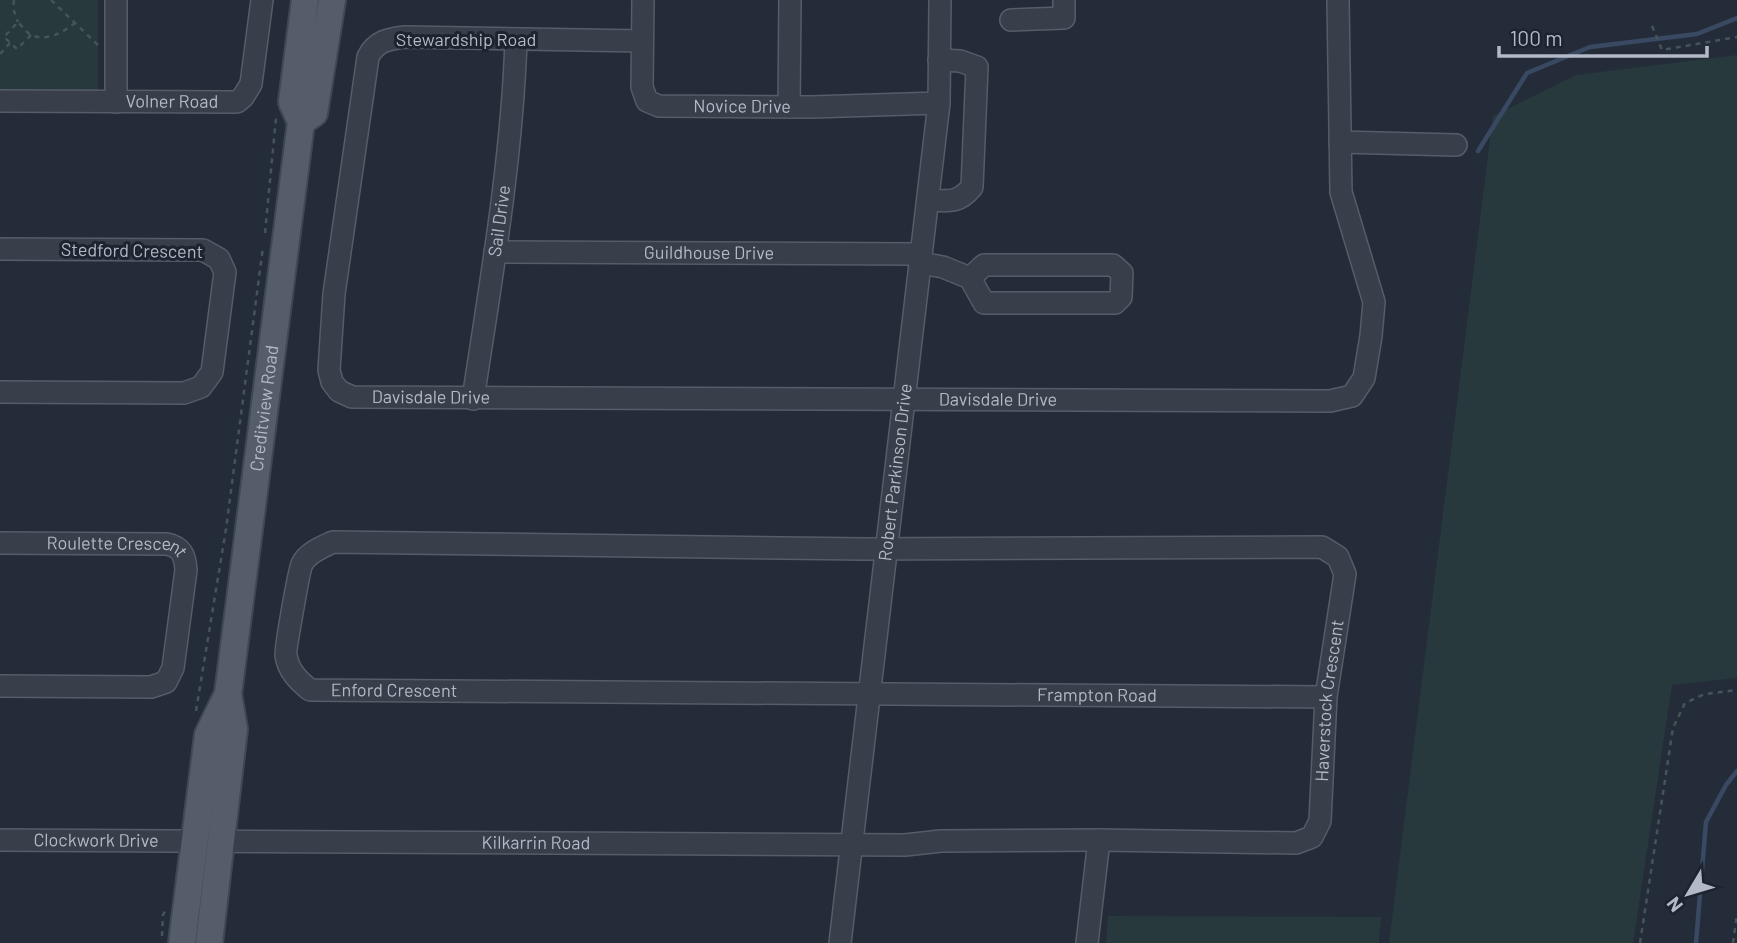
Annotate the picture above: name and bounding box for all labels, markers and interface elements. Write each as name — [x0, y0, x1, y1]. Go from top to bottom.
scale bar — [1499, 14, 1707, 58]
text: 100 m — [1510, 25, 1563, 50]
street label: Stewardship Road — [396, 28, 536, 50]
street label: Volner Road — [126, 90, 218, 112]
street label: Novice Drive — [693, 94, 791, 117]
street label: Sail Drive — [483, 184, 514, 258]
street label: Stedford Crescent — [61, 238, 203, 262]
street label: Guildhouse Drive — [644, 241, 774, 263]
street label: Creditview Road — [245, 344, 282, 473]
street label: Robert Parkinson Drive — [873, 382, 916, 562]
street label: Davisdale Drive — [372, 385, 490, 408]
street label: Davisdale Drive — [939, 387, 1057, 410]
street label: Roulette Crescent — [47, 531, 193, 561]
street label: Haverstock Crescent — [1310, 618, 1348, 782]
street label: Enford Crescent — [331, 678, 457, 701]
street label: Frampton Road — [1037, 683, 1157, 706]
street label: Clockwork Drive — [33, 828, 159, 851]
street label: Kilkarrin Road — [482, 831, 590, 853]
north arrow — [1653, 859, 1723, 929]
text: N — [1661, 893, 1687, 917]

